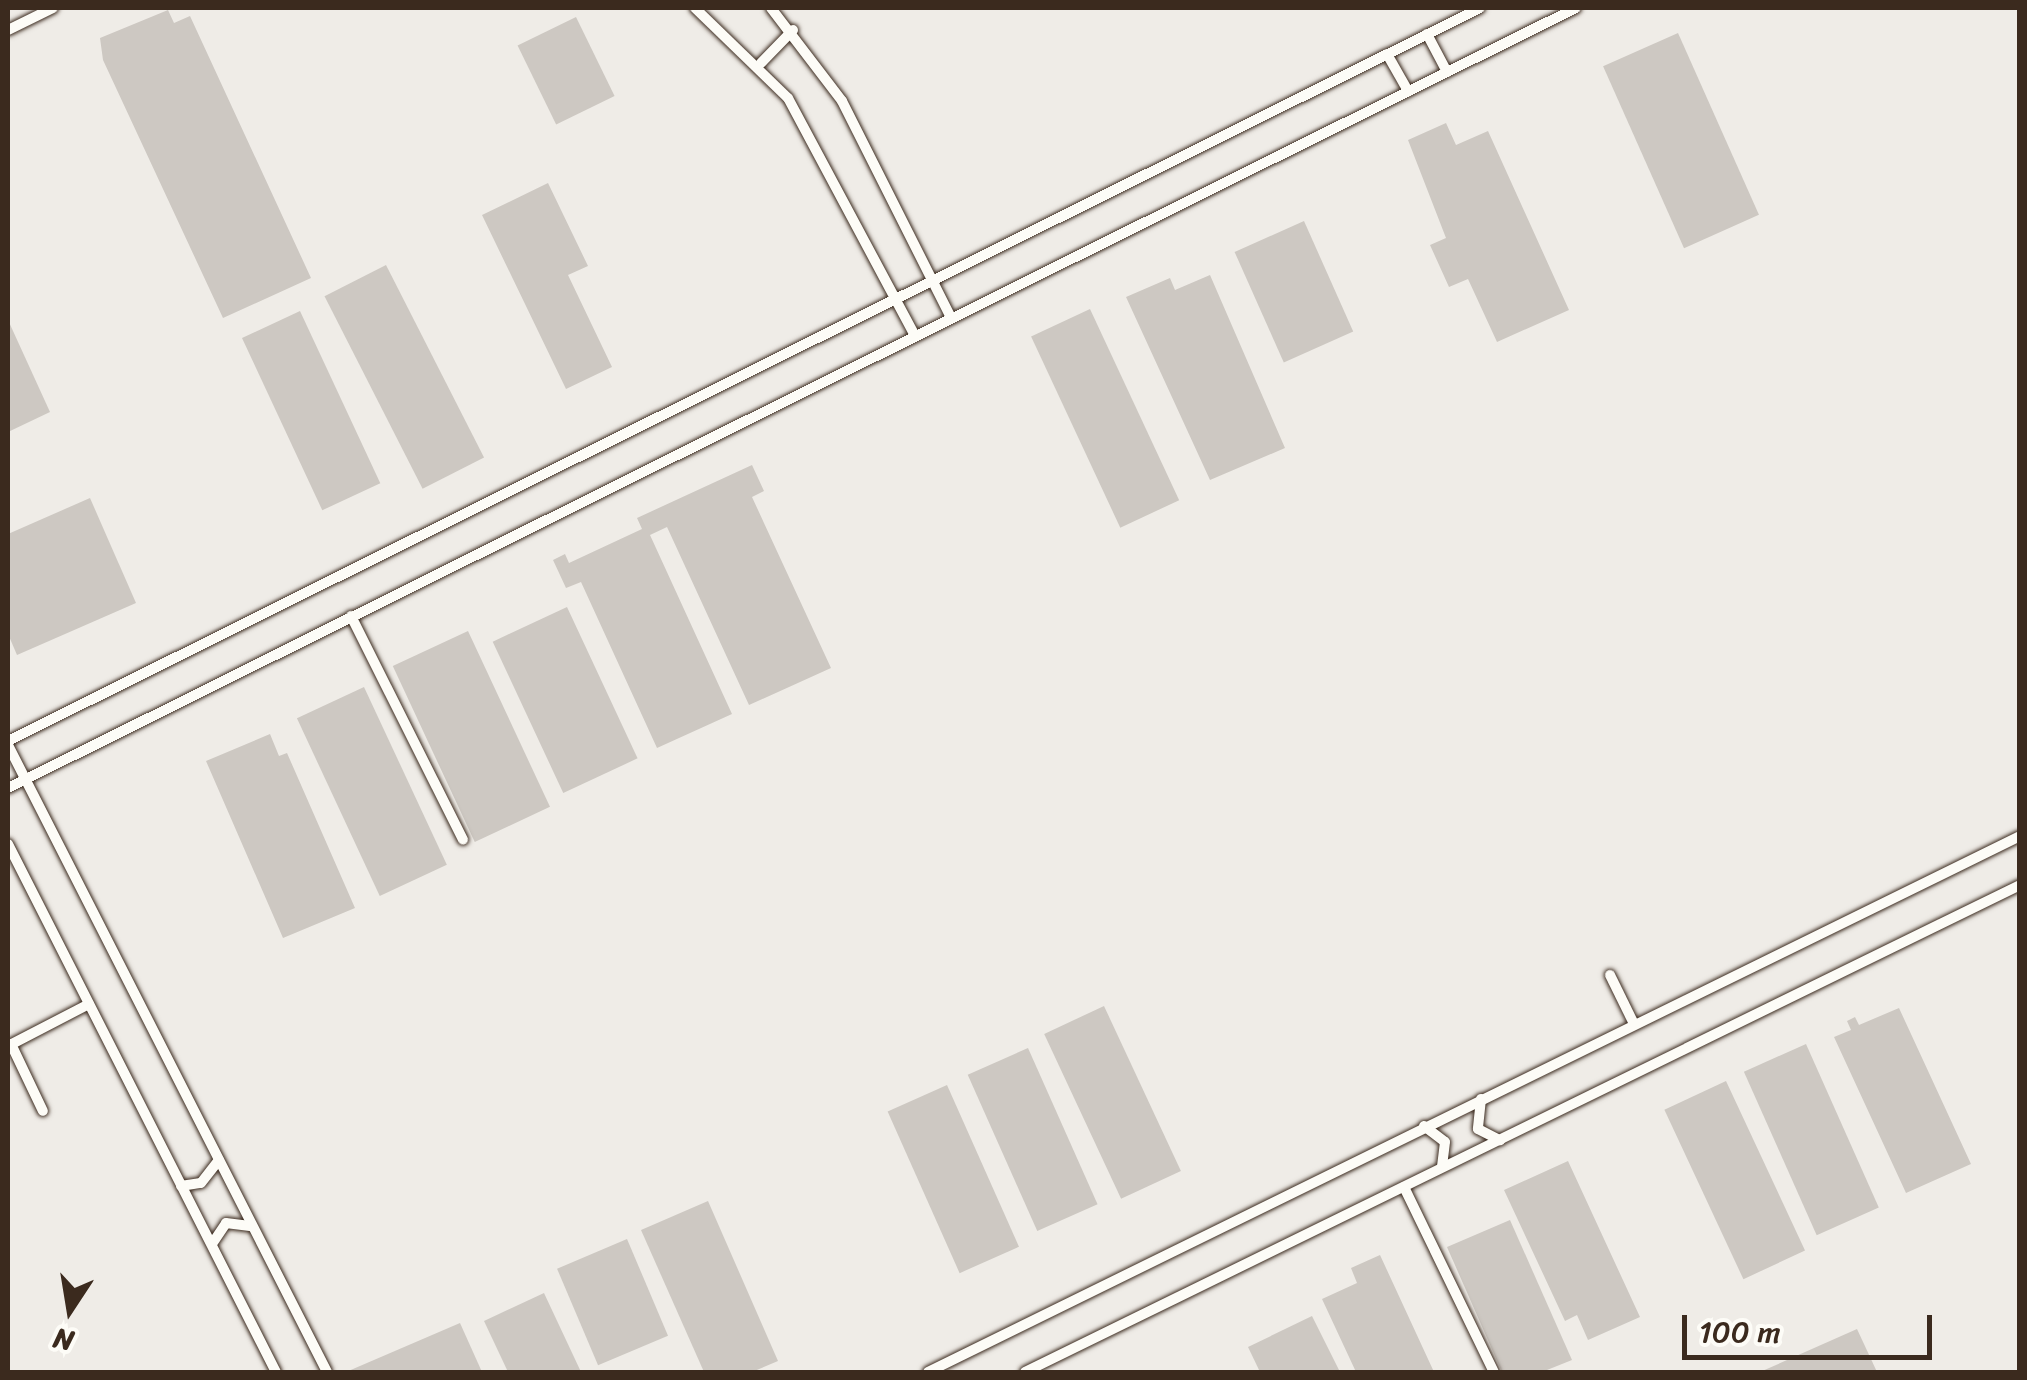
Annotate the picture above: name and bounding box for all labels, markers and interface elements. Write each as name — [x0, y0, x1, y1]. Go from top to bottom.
north arrow — [20, 1260, 120, 1360]
scale bar — [1687, 1295, 1937, 1357]
text: 100 m — [1699, 1305, 1781, 1359]
text: N — [49, 1314, 78, 1366]

